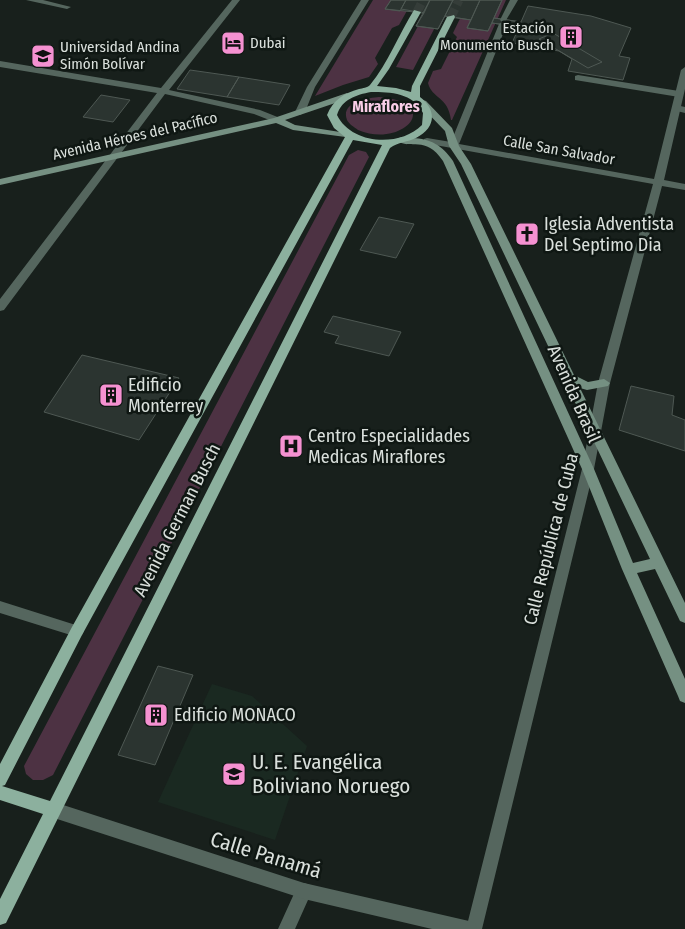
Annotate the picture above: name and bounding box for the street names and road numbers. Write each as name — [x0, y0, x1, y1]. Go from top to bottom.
street label: Avenida Héroes del Pacífico — [51, 108, 219, 164]
street label: Calle San Salvador — [502, 131, 617, 169]
street label: Avenida Brasil — [543, 342, 605, 446]
street label: Avenida German Busch — [129, 440, 225, 600]
street label: Calle República de Cuba — [519, 451, 583, 627]
street label: Calle Panamá — [207, 826, 325, 884]

